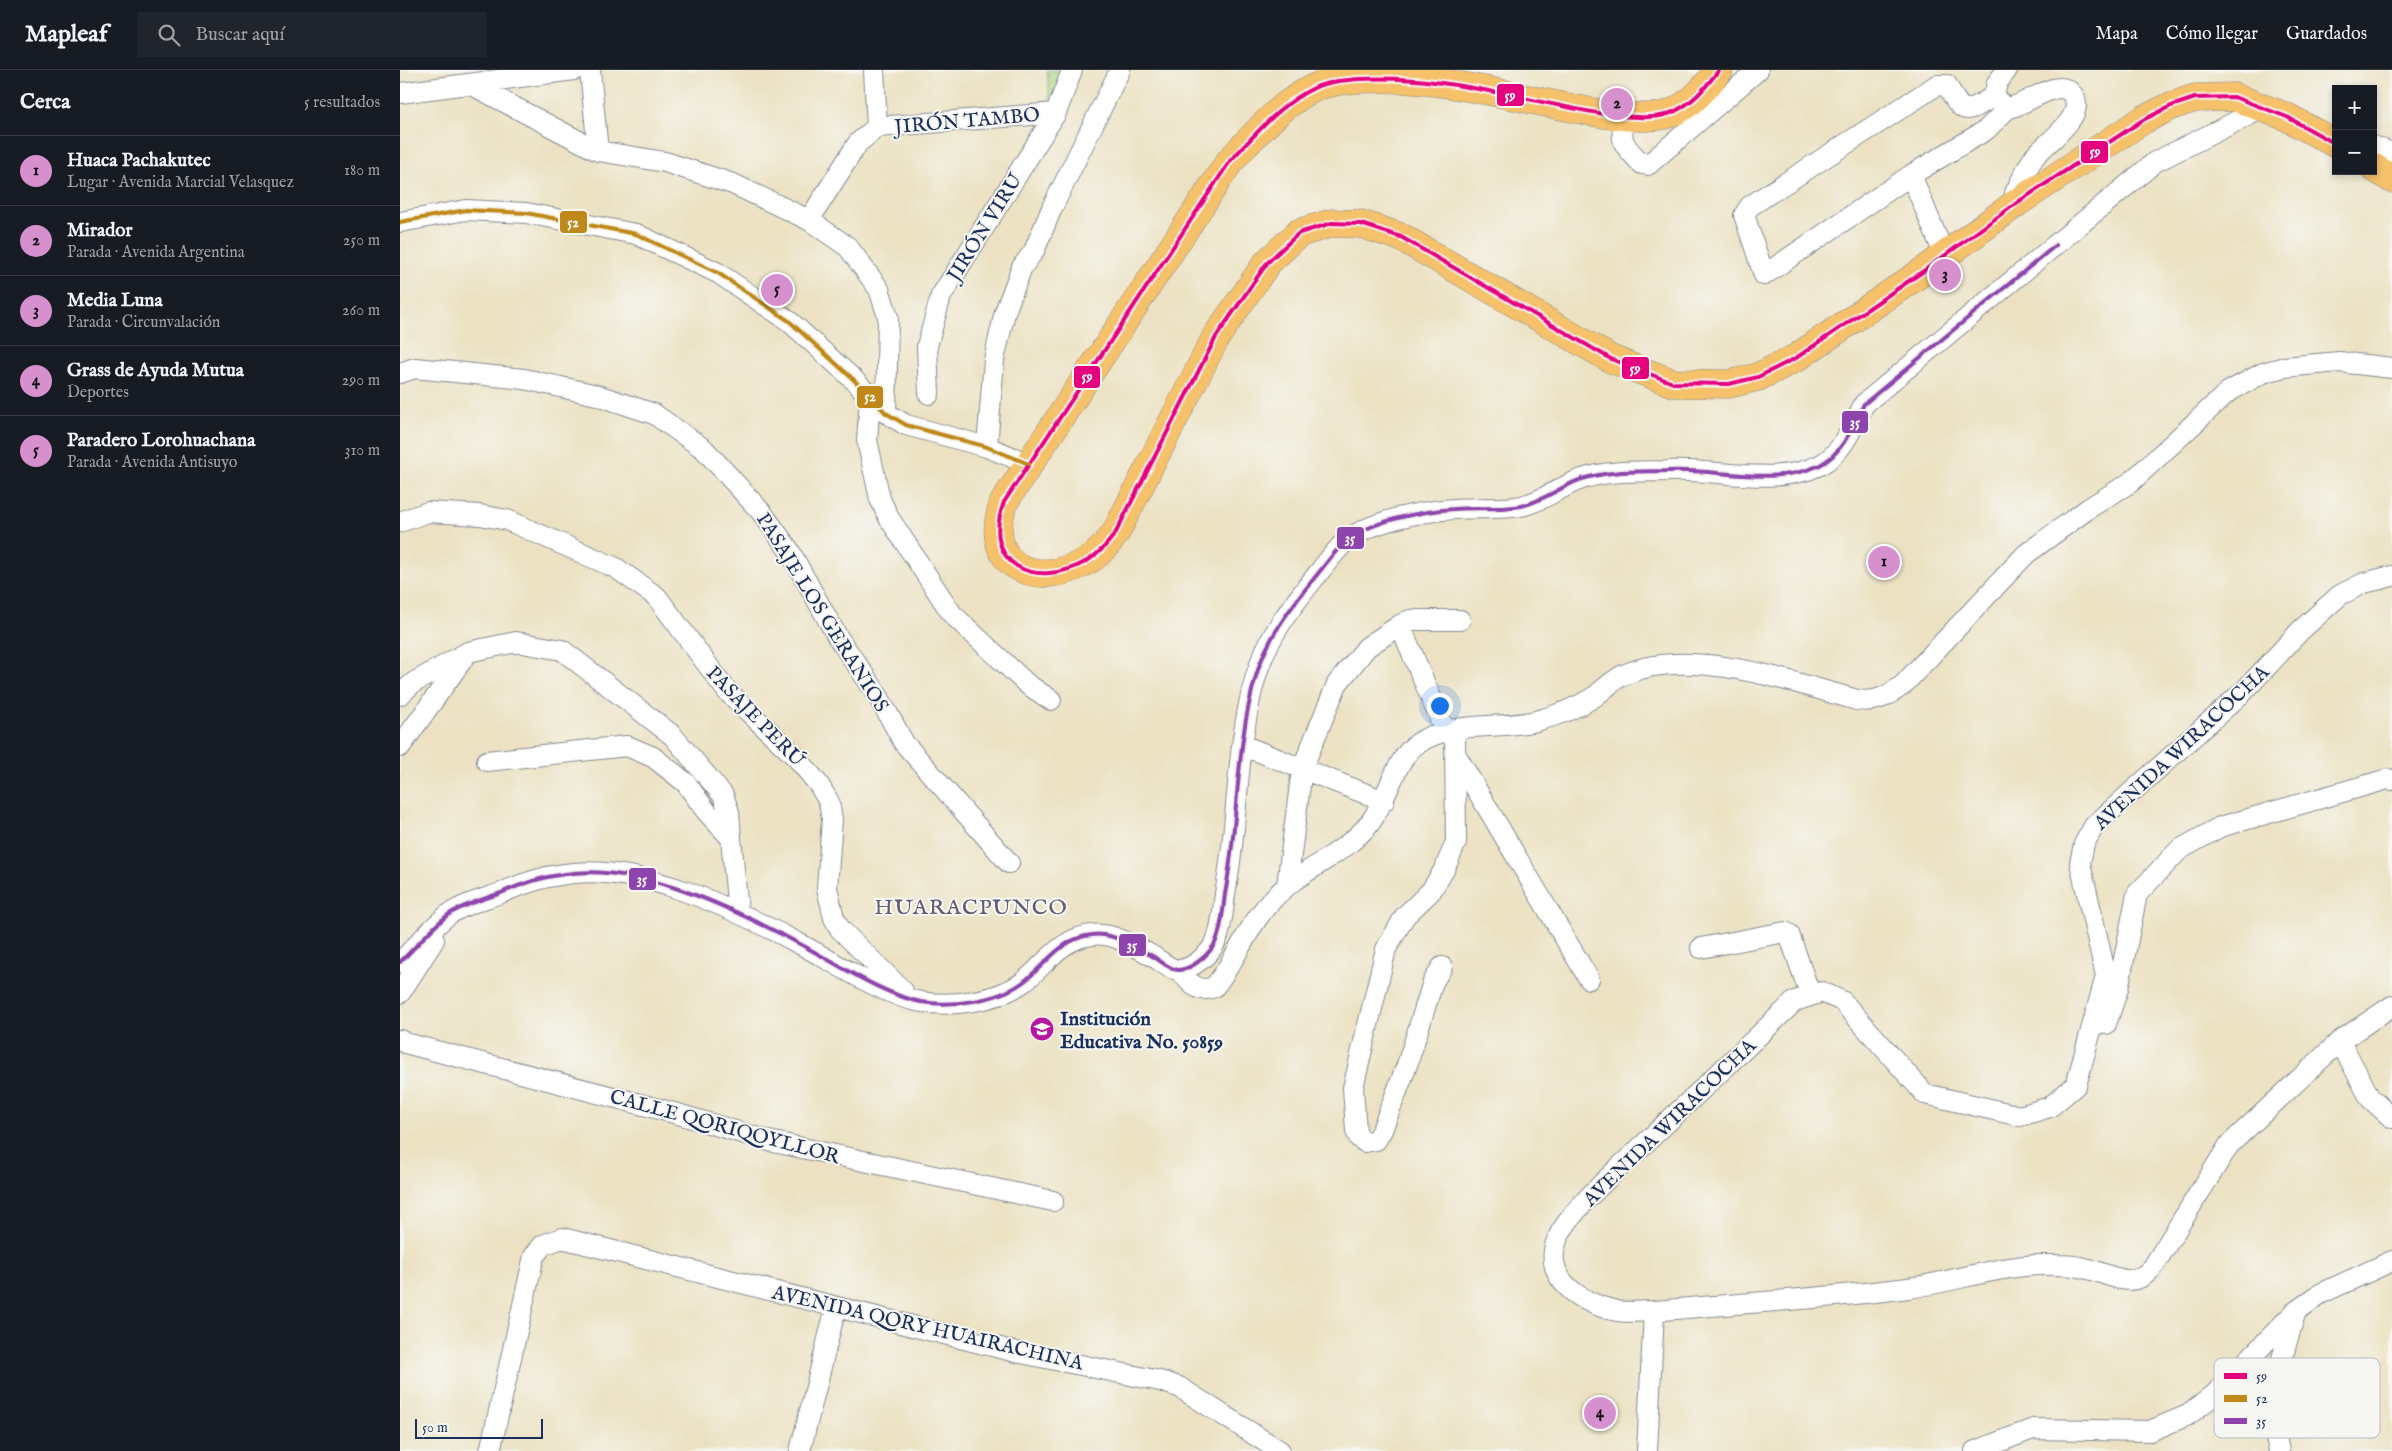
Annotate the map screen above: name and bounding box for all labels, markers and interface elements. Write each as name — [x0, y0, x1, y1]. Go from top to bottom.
search box — [137, 12, 487, 57]
text: Mapleaf — [25, 19, 107, 50]
icon: search — [155, 21, 183, 49]
text: Buscar aquí — [195, 23, 285, 47]
text: Mapa — [2095, 23, 2138, 46]
text: Cómo llegar — [2166, 23, 2258, 46]
text: Guardados — [2286, 23, 2367, 46]
line badge: 59 — [1496, 83, 1525, 107]
pin: 2 — [1601, 85, 1633, 123]
map controls — [2332, 85, 2377, 175]
button: + — [2332, 85, 2377, 130]
text: 59 — [1504, 87, 1516, 105]
text: Cerca — [20, 89, 70, 116]
text: 5 resultados — [304, 93, 380, 113]
street label: JIRÓN TAMBO — [891, 103, 1041, 140]
button: − — [2332, 130, 2377, 175]
line badge: 59 — [2080, 140, 2109, 164]
text: 59 — [2089, 143, 2101, 161]
text: Huaca Pachakutec — [67, 149, 211, 173]
text: 1 — [33, 161, 39, 181]
text: 180 m — [344, 161, 380, 181]
street label: JIRÓN VIRU — [941, 168, 1029, 288]
text: Lugar · Avenida Marcial Velasquez — [67, 173, 294, 193]
line badge: 52 — [559, 210, 588, 234]
text: 52 — [567, 214, 579, 232]
text: Mirador — [67, 219, 132, 243]
text: 2 — [32, 231, 40, 251]
text: 250 m — [343, 231, 380, 251]
text: Parada · Avenida Argentina — [67, 243, 245, 263]
pin: 3 — [1929, 256, 1961, 294]
pin: 5 — [761, 271, 793, 309]
text: Media Luna — [67, 289, 163, 313]
text: 3 — [33, 301, 39, 321]
text: 260 m — [342, 301, 380, 321]
text: Parada · Circunvalación — [67, 313, 220, 333]
line badge: 59 — [1621, 356, 1650, 380]
text: Grass de Ayuda Mutua — [67, 359, 244, 383]
text: 59 — [1629, 360, 1641, 378]
line badge: 59 — [1073, 365, 1101, 389]
text: 59 — [1081, 368, 1093, 386]
text: 4 — [32, 371, 40, 391]
text: 290 m — [342, 371, 380, 391]
text: Deportes — [67, 383, 129, 403]
line badge: 52 — [856, 385, 884, 409]
text: 52 — [864, 388, 876, 406]
line badge: 35 — [1841, 410, 1869, 434]
text: 35 — [1850, 414, 1860, 432]
text: Paradero Lorohuachana — [67, 429, 255, 453]
text: 5 — [33, 441, 39, 461]
text: 310 m — [344, 441, 380, 461]
text: Parada · Avenida Antisuyo — [67, 453, 238, 473]
street label: PASAJE LOS GERANIOS — [750, 508, 893, 717]
line badge: 35 — [1336, 526, 1365, 550]
text: 35 — [1345, 530, 1355, 548]
pin: 1 — [1868, 543, 1900, 581]
street label: AVENIDA WIRACOCHA — [2088, 660, 2275, 837]
street label: PASAJE PERÚ — [700, 661, 810, 774]
your location — [1427, 693, 1453, 719]
line badge: 35 — [628, 867, 657, 891]
text: 35 — [637, 871, 647, 889]
district label: HUARACPUNCO — [874, 894, 1068, 922]
line badge: 35 — [1118, 933, 1147, 957]
text: 35 — [1127, 937, 1137, 955]
place label: Institución Educativa No. 50859 — [1060, 1007, 1223, 1055]
school or university icon: Institución Educativa No. 50859 — [1029, 1016, 1055, 1042]
street label: AVENIDA WIRACOCHA — [1578, 1034, 1762, 1213]
street label: CALLE QORIQOYLLOR — [607, 1085, 843, 1170]
street label: AVENIDA QORY HUAIRACHINA — [769, 1280, 1086, 1377]
legend — [2214, 1358, 2380, 1438]
text: 59 — [2256, 1368, 2267, 1386]
text: 52 — [2256, 1390, 2268, 1408]
pin: 4 — [1584, 1394, 1616, 1432]
text: 35 — [2256, 1413, 2266, 1431]
scale bar — [415, 1416, 542, 1439]
text: 50 m — [422, 1419, 448, 1437]

